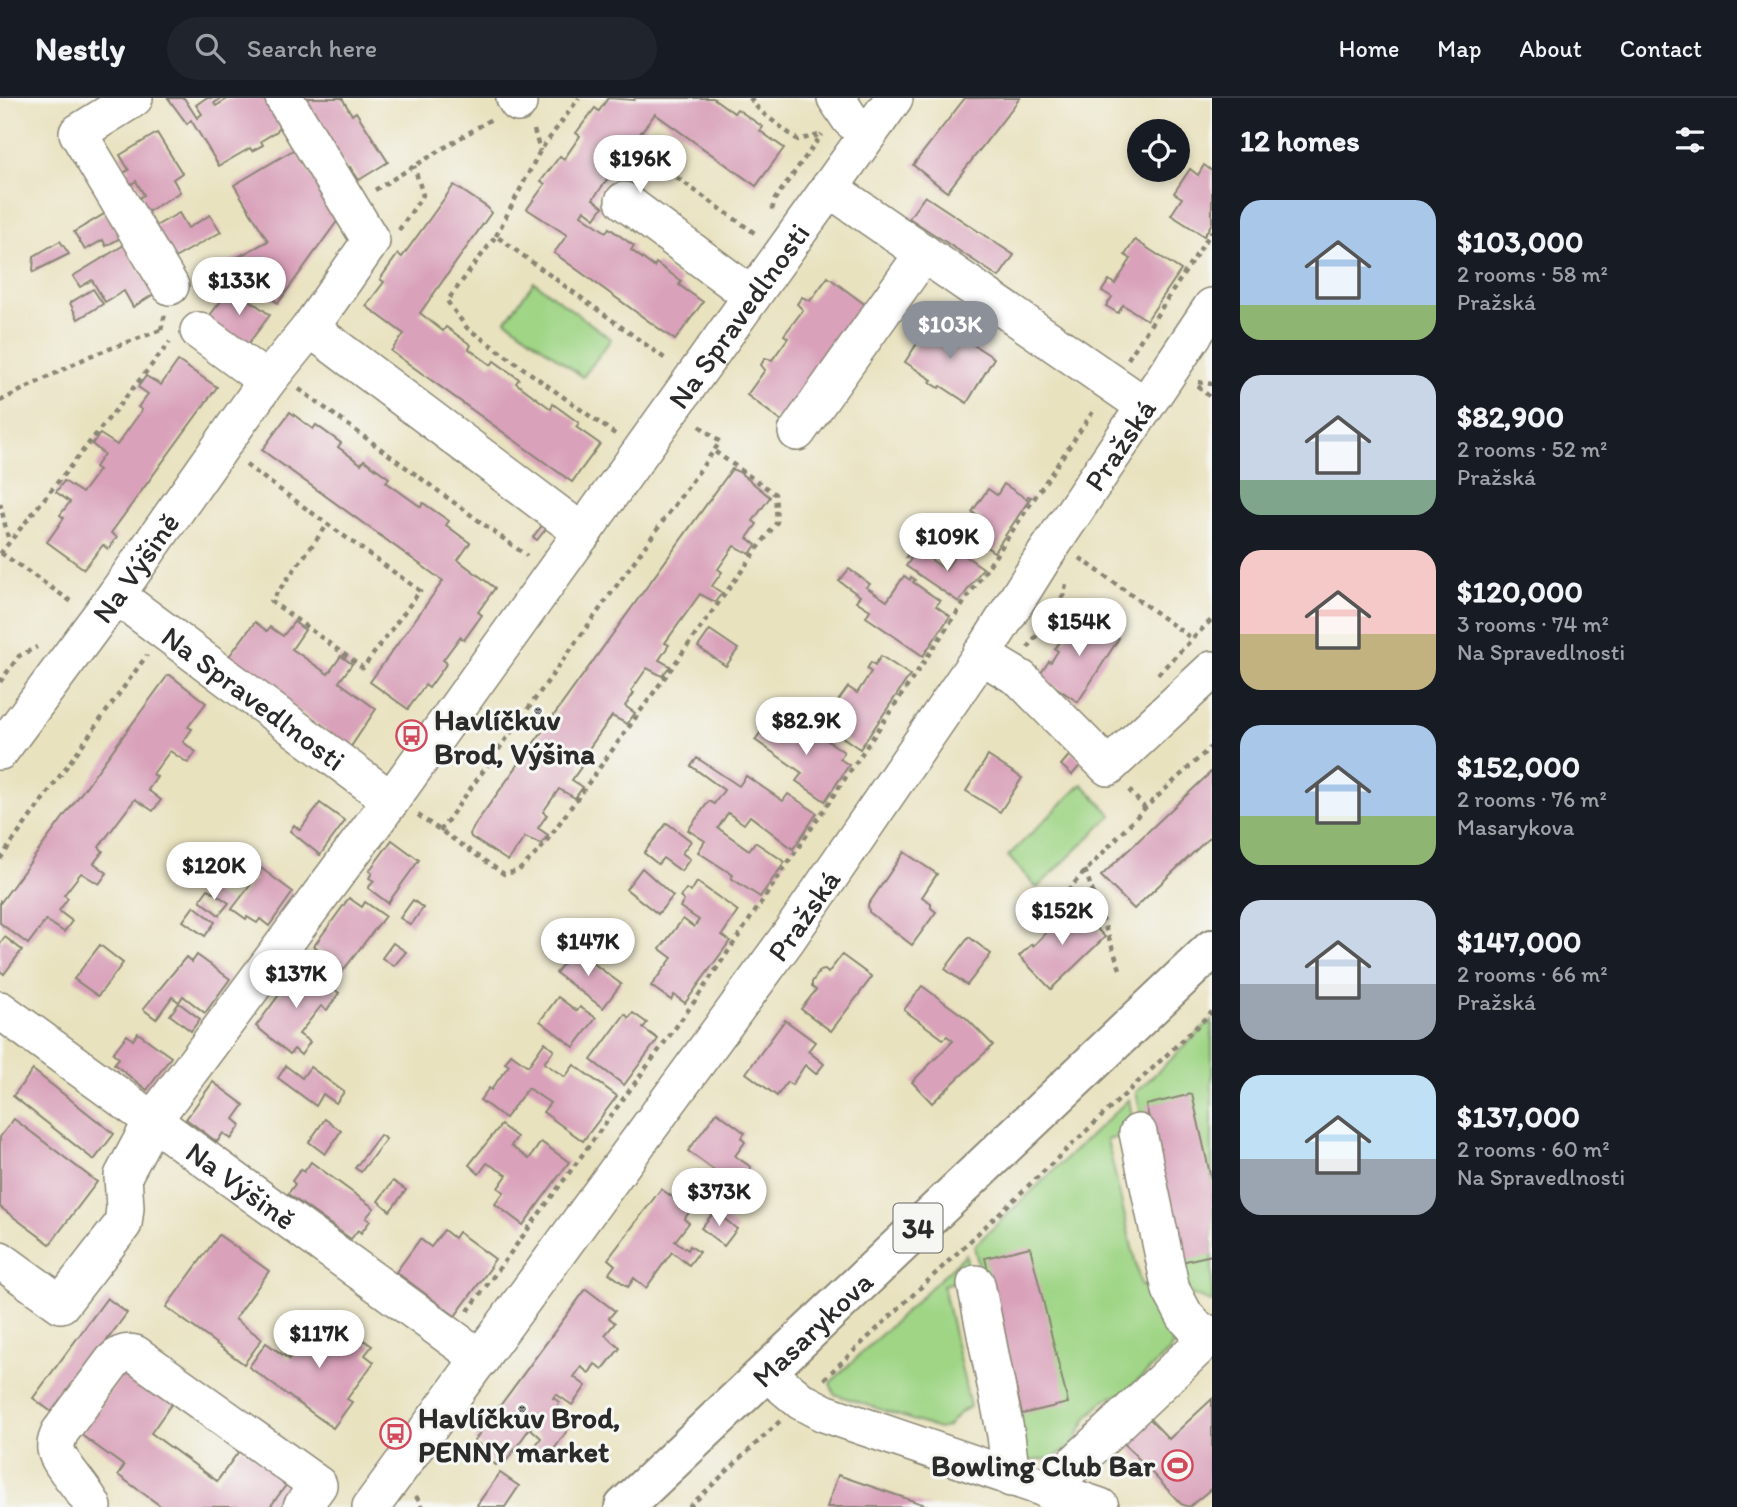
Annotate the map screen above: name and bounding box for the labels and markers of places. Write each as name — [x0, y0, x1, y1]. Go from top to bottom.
pin: $196K — [591, 136, 689, 195]
pin: $133K — [190, 258, 288, 317]
pin: $103K — [901, 302, 999, 361]
pin: $109K — [898, 514, 996, 573]
pin: $154K — [1030, 598, 1128, 658]
pin: $82.9K — [749, 698, 863, 757]
place label: Havlíčkův Brod, Výšina — [434, 701, 595, 772]
bus stop icon: Havlíčkův Brod, Výšina — [394, 719, 428, 753]
pin: $120K — [165, 842, 263, 902]
pin: $152K — [1013, 888, 1111, 947]
pin: $147K — [539, 918, 637, 978]
pin: $137K — [247, 950, 345, 1010]
pin: $373K — [670, 1168, 768, 1228]
pin: $117K — [270, 1310, 368, 1370]
place label: Havlíčkův Brod, PENNY market — [418, 1399, 621, 1470]
bus stop icon: Havlíčkův Brod, PENNY market — [378, 1417, 412, 1451]
place label: Bowling Club Bar — [931, 1447, 1156, 1484]
sports icon: Bowling Club Bar — [1161, 1448, 1195, 1482]

